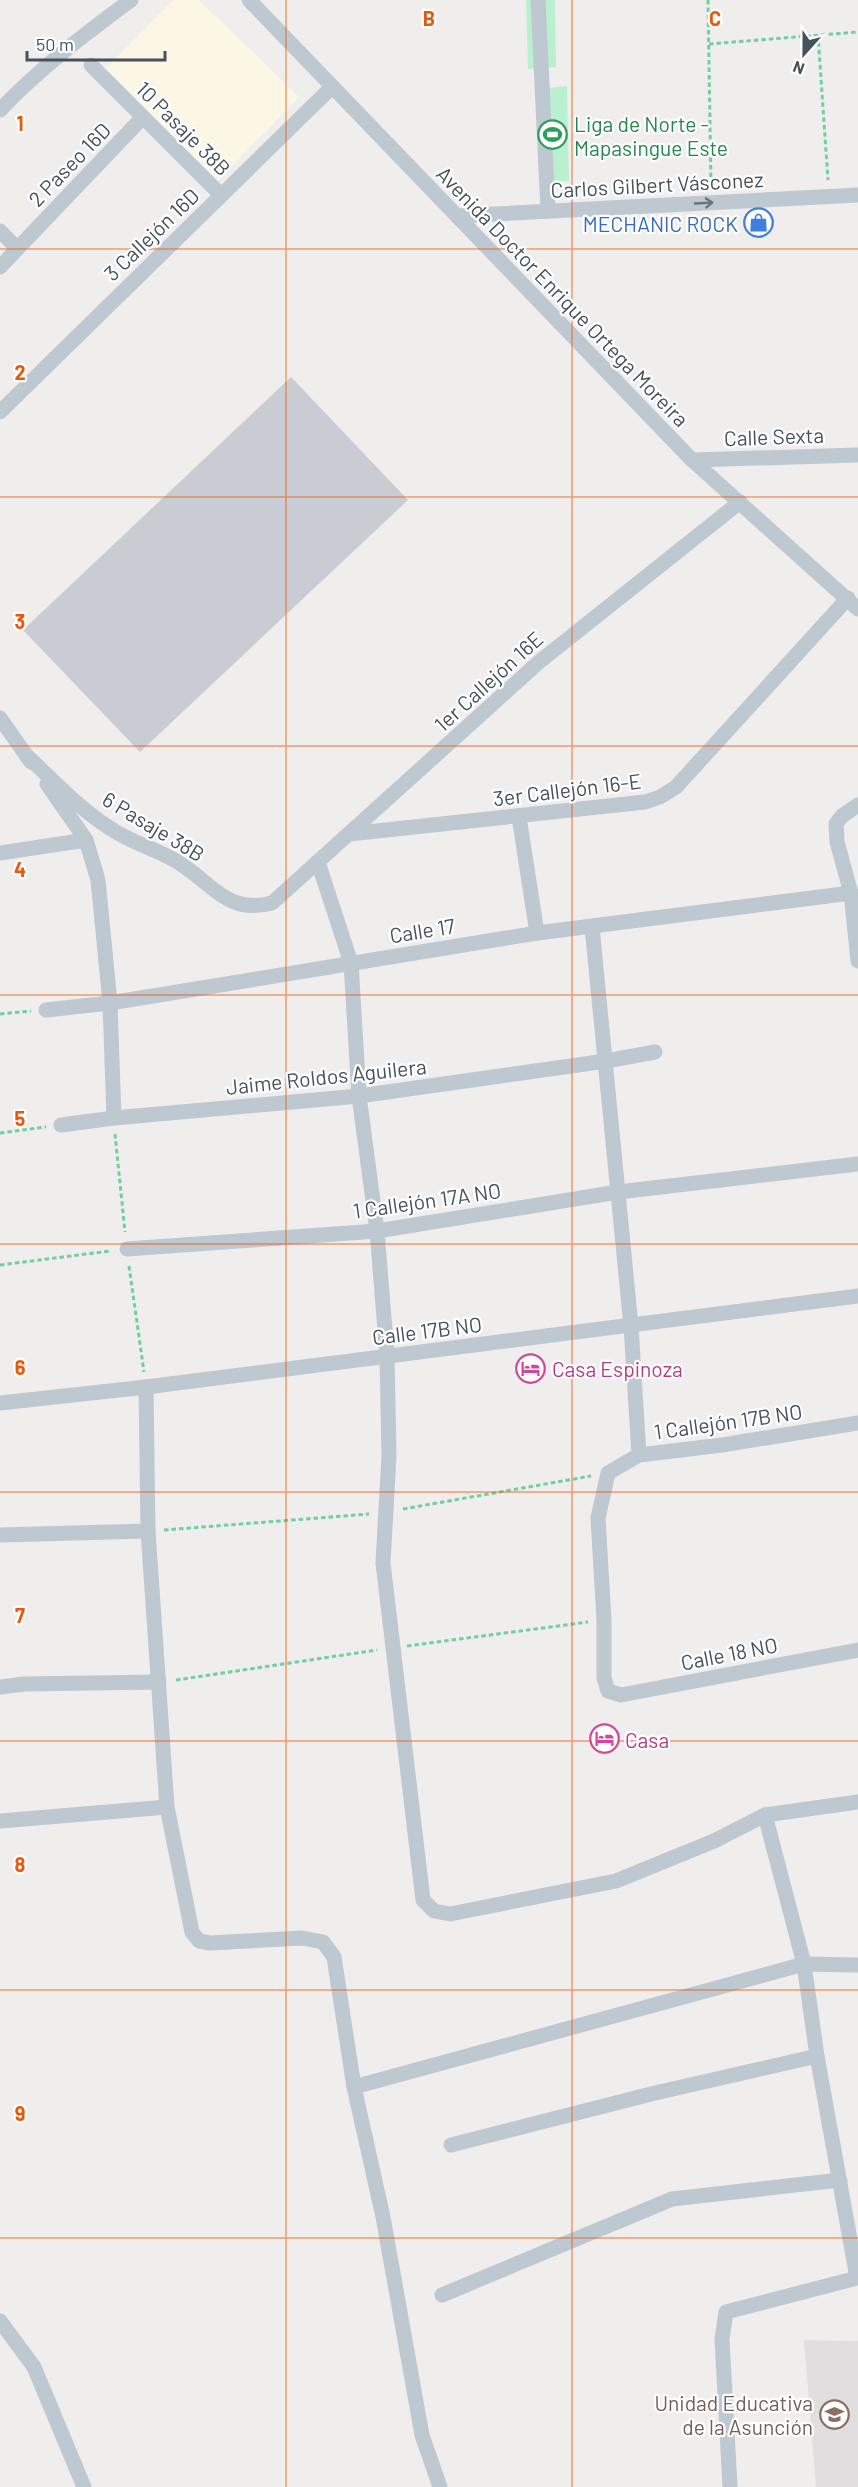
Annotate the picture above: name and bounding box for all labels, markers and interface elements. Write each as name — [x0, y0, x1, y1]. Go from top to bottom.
text: B — [423, 6, 435, 30]
text: C — [709, 6, 721, 30]
scale bar — [27, 24, 165, 62]
north arrow — [774, 24, 834, 84]
text: 50 m — [36, 33, 74, 55]
text: N — [790, 58, 807, 79]
street label: 10 Pasaje 38B — [132, 76, 236, 180]
text: 1 — [16, 111, 24, 135]
place label: Liga de Norte - Mapasingue Este — [574, 111, 728, 160]
street label: 2 Paseo 16D — [23, 117, 115, 211]
sports icon: Liga de Norte - Mapasingue Este — [537, 119, 569, 151]
street label: Avenida Doctor Enrique Ortega Moreira — [432, 161, 694, 431]
street label: Carlos Gilbert Vásconez — [550, 166, 764, 202]
street label: 3 Callejón 16D — [98, 183, 204, 285]
one-way arrow — [694, 197, 714, 208]
shop icon: MECHANIC ROCK — [743, 207, 775, 239]
place label: MECHANIC ROCK — [583, 211, 738, 236]
text: 2 — [14, 360, 26, 384]
street label: Calle Sexta — [724, 422, 824, 450]
text: 3 — [15, 609, 25, 633]
street label: 1er Callejón 16E — [429, 626, 547, 736]
street label: 3er Callejón 16-E — [491, 768, 643, 810]
street label: 6 Pasaje 38B — [99, 786, 209, 866]
text: 4 — [14, 857, 26, 881]
street label: Calle 17 — [388, 913, 456, 947]
street label: Jaime Roldos Aguilera — [224, 1053, 428, 1099]
text: 5 — [15, 1106, 26, 1130]
street label: 1 Callejón 17A NO — [351, 1177, 503, 1223]
street label: Calle 17B NO — [371, 1311, 483, 1349]
hotel icon: Casa Espinoza — [515, 1352, 547, 1384]
text: 6 — [15, 1355, 26, 1379]
place label: Casa Espinoza — [552, 1356, 683, 1381]
street label: 1 Callejón 17B NO — [652, 1398, 804, 1444]
text: 7 — [15, 1603, 25, 1627]
street label: Calle 18 NO — [678, 1631, 780, 1675]
hotel icon: Casa — [588, 1723, 620, 1755]
place label: Casa — [625, 1727, 669, 1752]
text: 8 — [15, 1852, 26, 1876]
text: 9 — [15, 2101, 25, 2125]
place label: Unidad Educativa de la Asunción — [654, 2390, 813, 2439]
school or university icon: Unidad Educativa de la Asunción — [818, 2398, 850, 2430]

